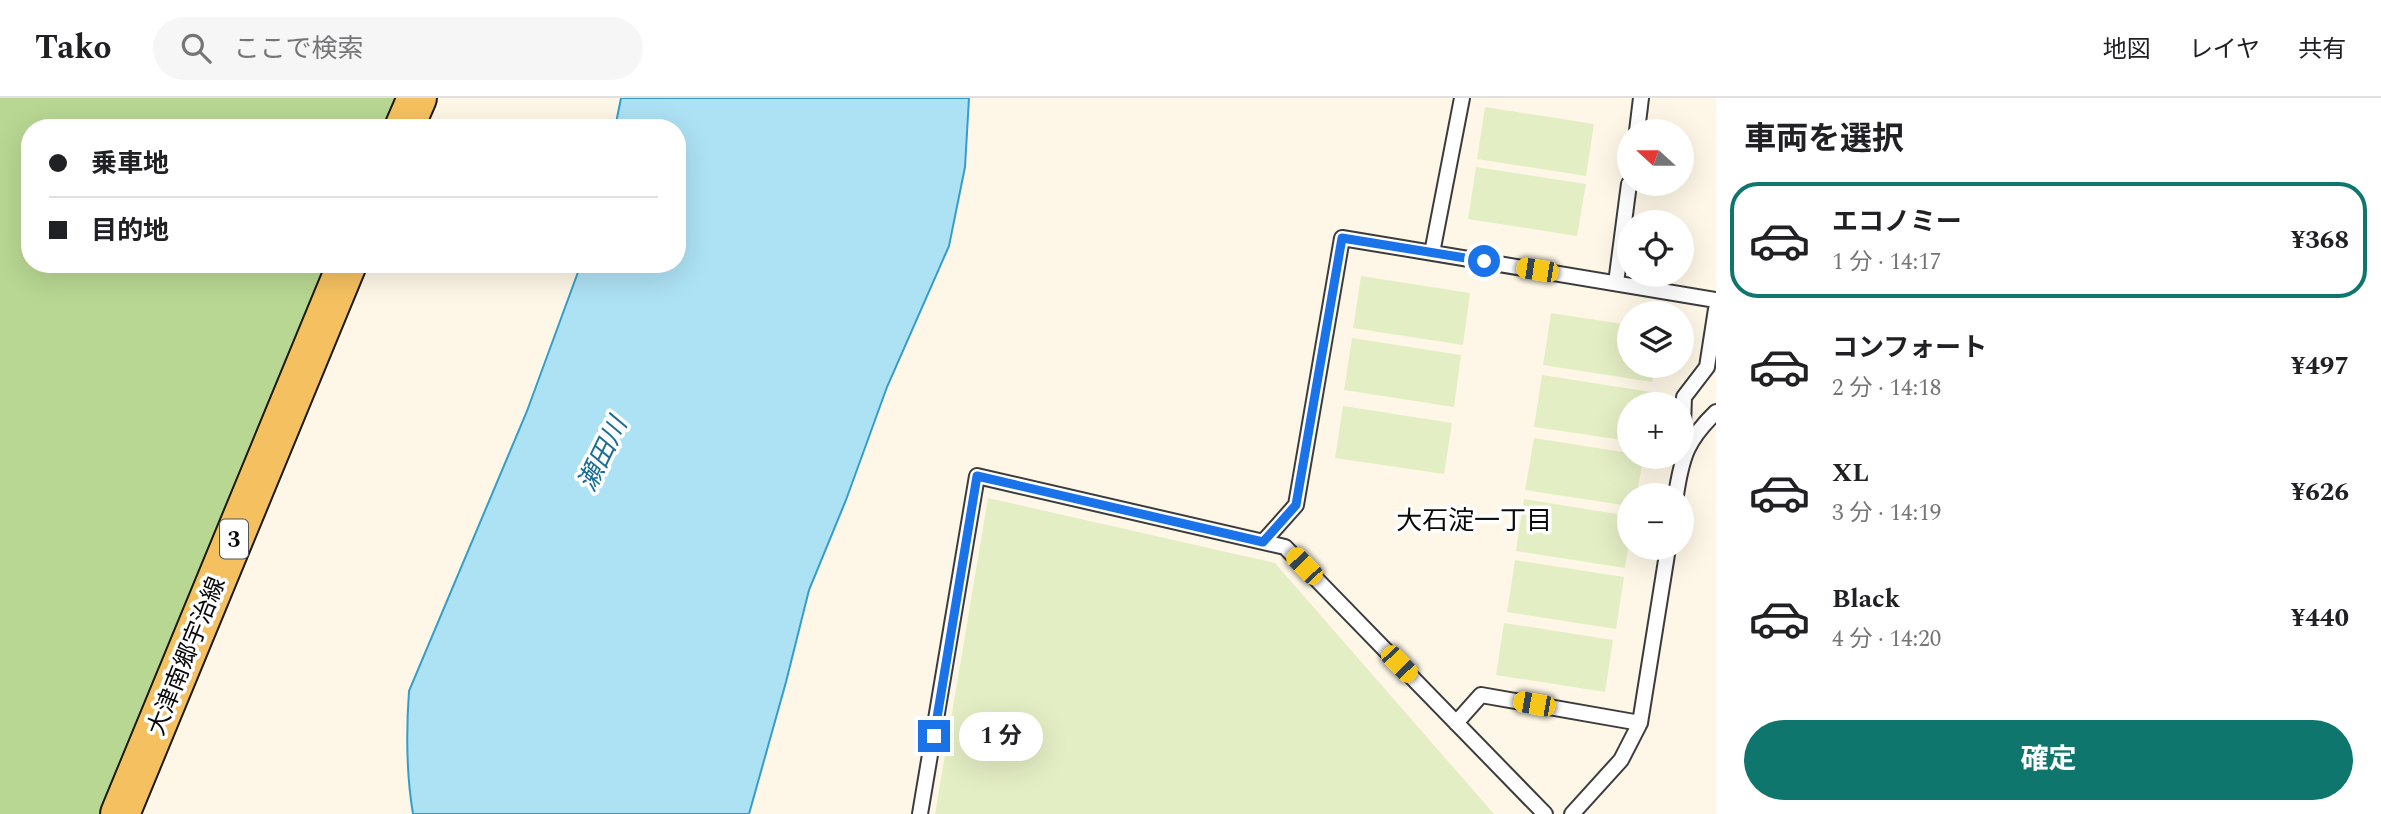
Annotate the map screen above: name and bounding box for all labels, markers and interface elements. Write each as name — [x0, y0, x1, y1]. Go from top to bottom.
search box — [153, 17, 643, 80]
text: Tako — [35, 23, 111, 73]
icon: search — [177, 29, 215, 67]
text: ここで検索 — [233, 29, 363, 69]
text: 地図 — [2103, 32, 2151, 68]
text: レイヤ — [2189, 32, 2260, 68]
text: 共有 — [2298, 32, 2346, 68]
text: 車両を選択 — [1744, 115, 1904, 164]
north arrow — [1617, 119, 1694, 196]
map controls — [1617, 119, 1694, 560]
text: 乗車地 — [91, 144, 169, 184]
text: エコノミー — [1832, 202, 1962, 242]
icon: car — [1748, 209, 1811, 272]
button: locate — [1617, 210, 1694, 287]
text: 目的地 — [91, 211, 169, 251]
text: ¥368 — [2291, 220, 2349, 260]
route start — [1468, 245, 1500, 277]
text: 1 分 · 14:17 — [1832, 245, 1941, 280]
car — [1515, 256, 1560, 284]
button: layers — [1617, 301, 1694, 378]
text: コンフォート — [1832, 328, 1987, 368]
icon: car — [1748, 335, 1811, 398]
text: ¥497 — [2291, 346, 2349, 386]
text: 2 分 · 14:18 — [1832, 371, 1941, 406]
button: + — [1617, 392, 1694, 469]
water label: 瀬田川 — [568, 408, 639, 498]
text: XL — [1832, 453, 1869, 493]
icon: car — [1748, 461, 1811, 524]
text: ¥626 — [2291, 472, 2349, 512]
button: − — [1617, 483, 1694, 560]
text: 3 分 · 14:19 — [1832, 496, 1941, 531]
district label: 大石淀一丁目 — [1396, 501, 1552, 541]
road number: 3 — [220, 520, 248, 559]
car — [1282, 544, 1327, 588]
street label: 大津南郷宇治線 — [139, 572, 235, 741]
text: Black — [1832, 579, 1900, 619]
icon: car — [1748, 587, 1811, 650]
text: ¥440 — [2291, 598, 2349, 638]
text: 4 分 · 14:20 — [1832, 622, 1941, 657]
car — [1377, 642, 1422, 686]
car — [1512, 690, 1557, 718]
callout: 1 分 — [958, 712, 1042, 760]
text: 1 分 — [980, 719, 1022, 754]
route end — [918, 720, 950, 752]
button: 確定 — [1744, 720, 2353, 800]

